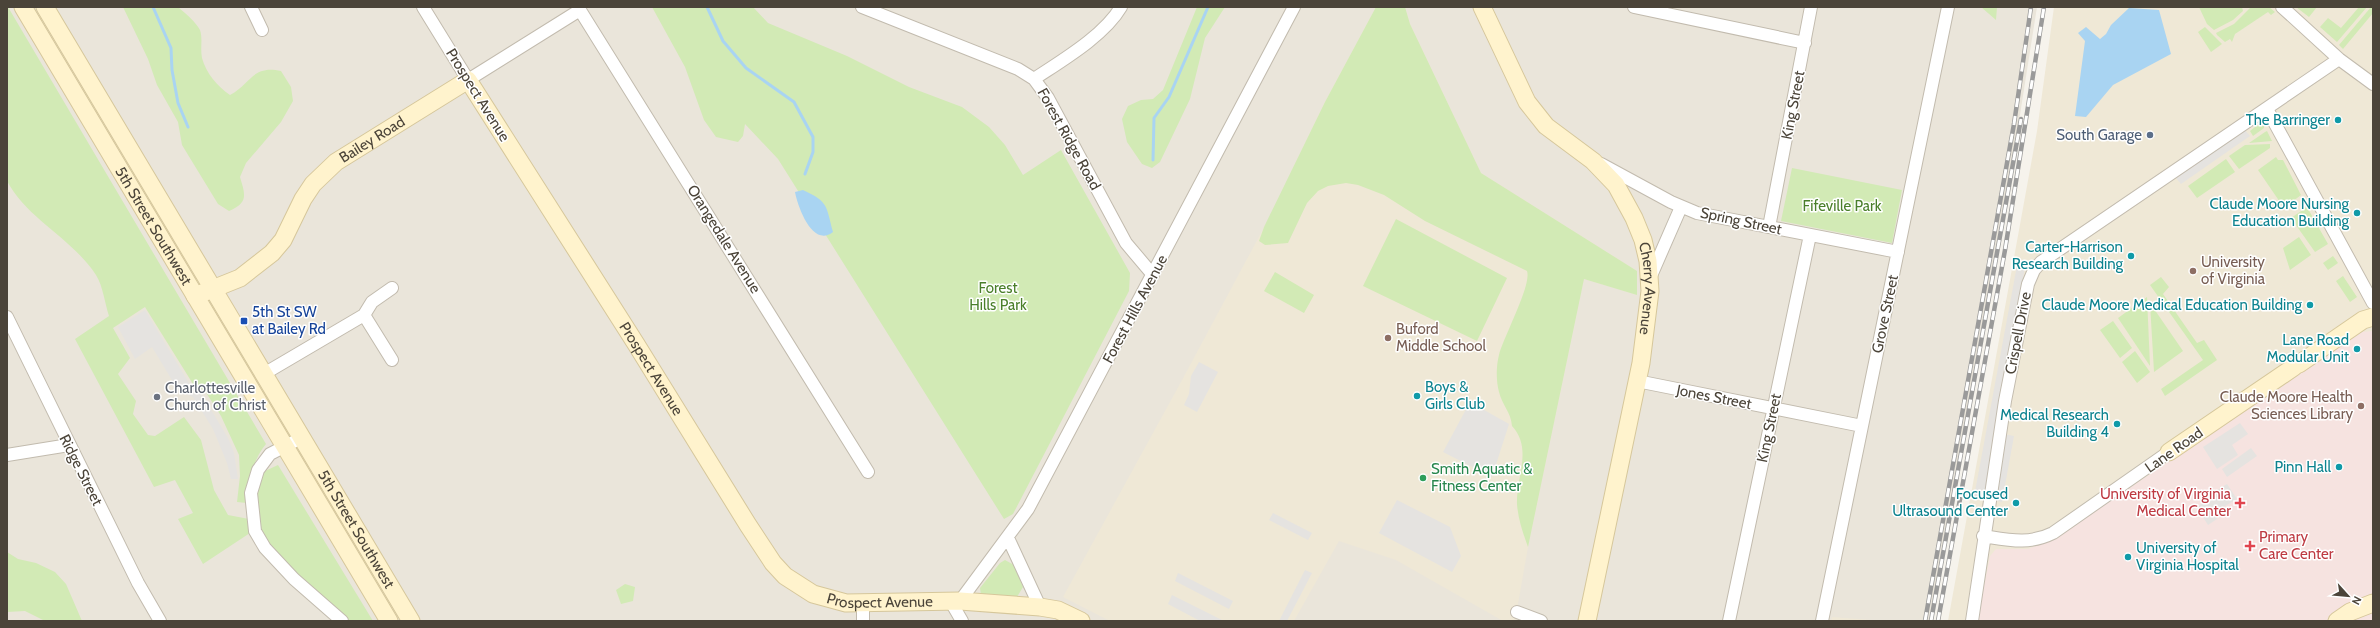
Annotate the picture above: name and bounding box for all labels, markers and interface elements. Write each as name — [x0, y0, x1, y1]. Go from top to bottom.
street label: Prospect Avenue — [442, 45, 514, 145]
street label: King Street — [1778, 69, 1808, 141]
street label: Forest Ridge Road — [1034, 85, 1104, 193]
place label: The Barringer — [2246, 111, 2330, 129]
street label: Bailey Road — [336, 112, 408, 167]
marker: The Barringer — [2333, 115, 2343, 125]
place label: South Garage — [2056, 126, 2142, 144]
marker: South Garage — [2145, 130, 2155, 140]
street label: 5th Street Southwest — [111, 164, 196, 288]
street label: Orangedale Avenue — [683, 181, 765, 297]
place label: Claude Moore Nursing Education Building — [2209, 195, 2350, 230]
park label: Fifeville Park — [1802, 197, 1882, 215]
street label: Spring Street — [1699, 204, 1783, 238]
marker: Claude Moore Nursing Education Building — [2352, 208, 2362, 218]
place label: Carter-Harrison Research Building — [2012, 238, 2124, 273]
street label: Cherry Avenue — [1635, 240, 1659, 336]
street label: Forest Hills Avenue — [1099, 251, 1171, 366]
marker: Carter-Harrison Research Building — [2126, 251, 2136, 261]
place label: University of Virginia — [2201, 253, 2266, 288]
marker: University of Virginia — [2188, 266, 2198, 276]
street label: Grove Street — [1868, 273, 1902, 355]
park label: Forest Hills Park — [969, 279, 1027, 314]
street label: Crispell Drive — [2001, 290, 2035, 376]
place label: Claude Moore Medical Education Building — [2041, 296, 2303, 314]
marker: Claude Moore Medical Education Building — [2305, 300, 2315, 310]
place label: 5th St SW at Bailey Rd — [252, 303, 326, 338]
marker: 5th St SW at Bailey Rd — [239, 316, 249, 326]
street label: Prospect Avenue — [615, 319, 687, 419]
place label: Buford Middle School — [1396, 320, 1487, 355]
place label: Lane Road Modular Unit — [2266, 331, 2349, 366]
marker: Buford Middle School — [1383, 333, 1393, 343]
marker: Lane Road Modular Unit — [2352, 344, 2362, 354]
place label: Boys & Girls Club — [1425, 378, 1485, 413]
place label: Charlottesville Church of Christ — [165, 379, 266, 414]
street label: Jones Street — [1674, 381, 1753, 413]
place label: Claude Moore Health Sciences Library — [2220, 388, 2353, 423]
marker: Boys & Girls Club — [1412, 391, 1422, 401]
marker: Charlottesville Church of Christ — [152, 392, 162, 402]
street label: King Street — [1753, 392, 1785, 464]
marker: Claude Moore Health Sciences Library — [2356, 401, 2366, 411]
place label: Medical Research Building 4 — [2000, 406, 2109, 441]
marker: Medical Research Building 4 — [2112, 419, 2122, 429]
street label: Lane Road — [2142, 423, 2206, 477]
street label: Ridge Street — [55, 431, 107, 509]
place label: Pinn Hall — [2274, 458, 2331, 476]
place label: Smith Aquatic & Fitness Center — [1431, 460, 1533, 495]
marker: Pinn Hall — [2334, 462, 2344, 472]
street label: 5th Street Southwest — [314, 467, 398, 592]
marker: Smith Aquatic & Fitness Center — [1418, 473, 1428, 483]
place label: Focused Ultrasound Center — [1892, 485, 2008, 520]
place label: University of Virginia Medical Center — [2100, 485, 2232, 520]
marker: University of Virginia Medical Center — [2234, 497, 2246, 509]
marker: Focused Ultrasound Center — [2011, 498, 2021, 508]
place label: Primary Care Center — [2259, 528, 2334, 563]
place label: University of Virginia Hospital — [2136, 539, 2239, 574]
marker: Primary Care Center — [2244, 540, 2256, 552]
marker: University of Virginia Hospital — [2123, 552, 2133, 562]
north arrow — [2328, 576, 2368, 616]
street label: Prospect Avenue — [825, 589, 933, 612]
text: N — [2349, 594, 2365, 607]

